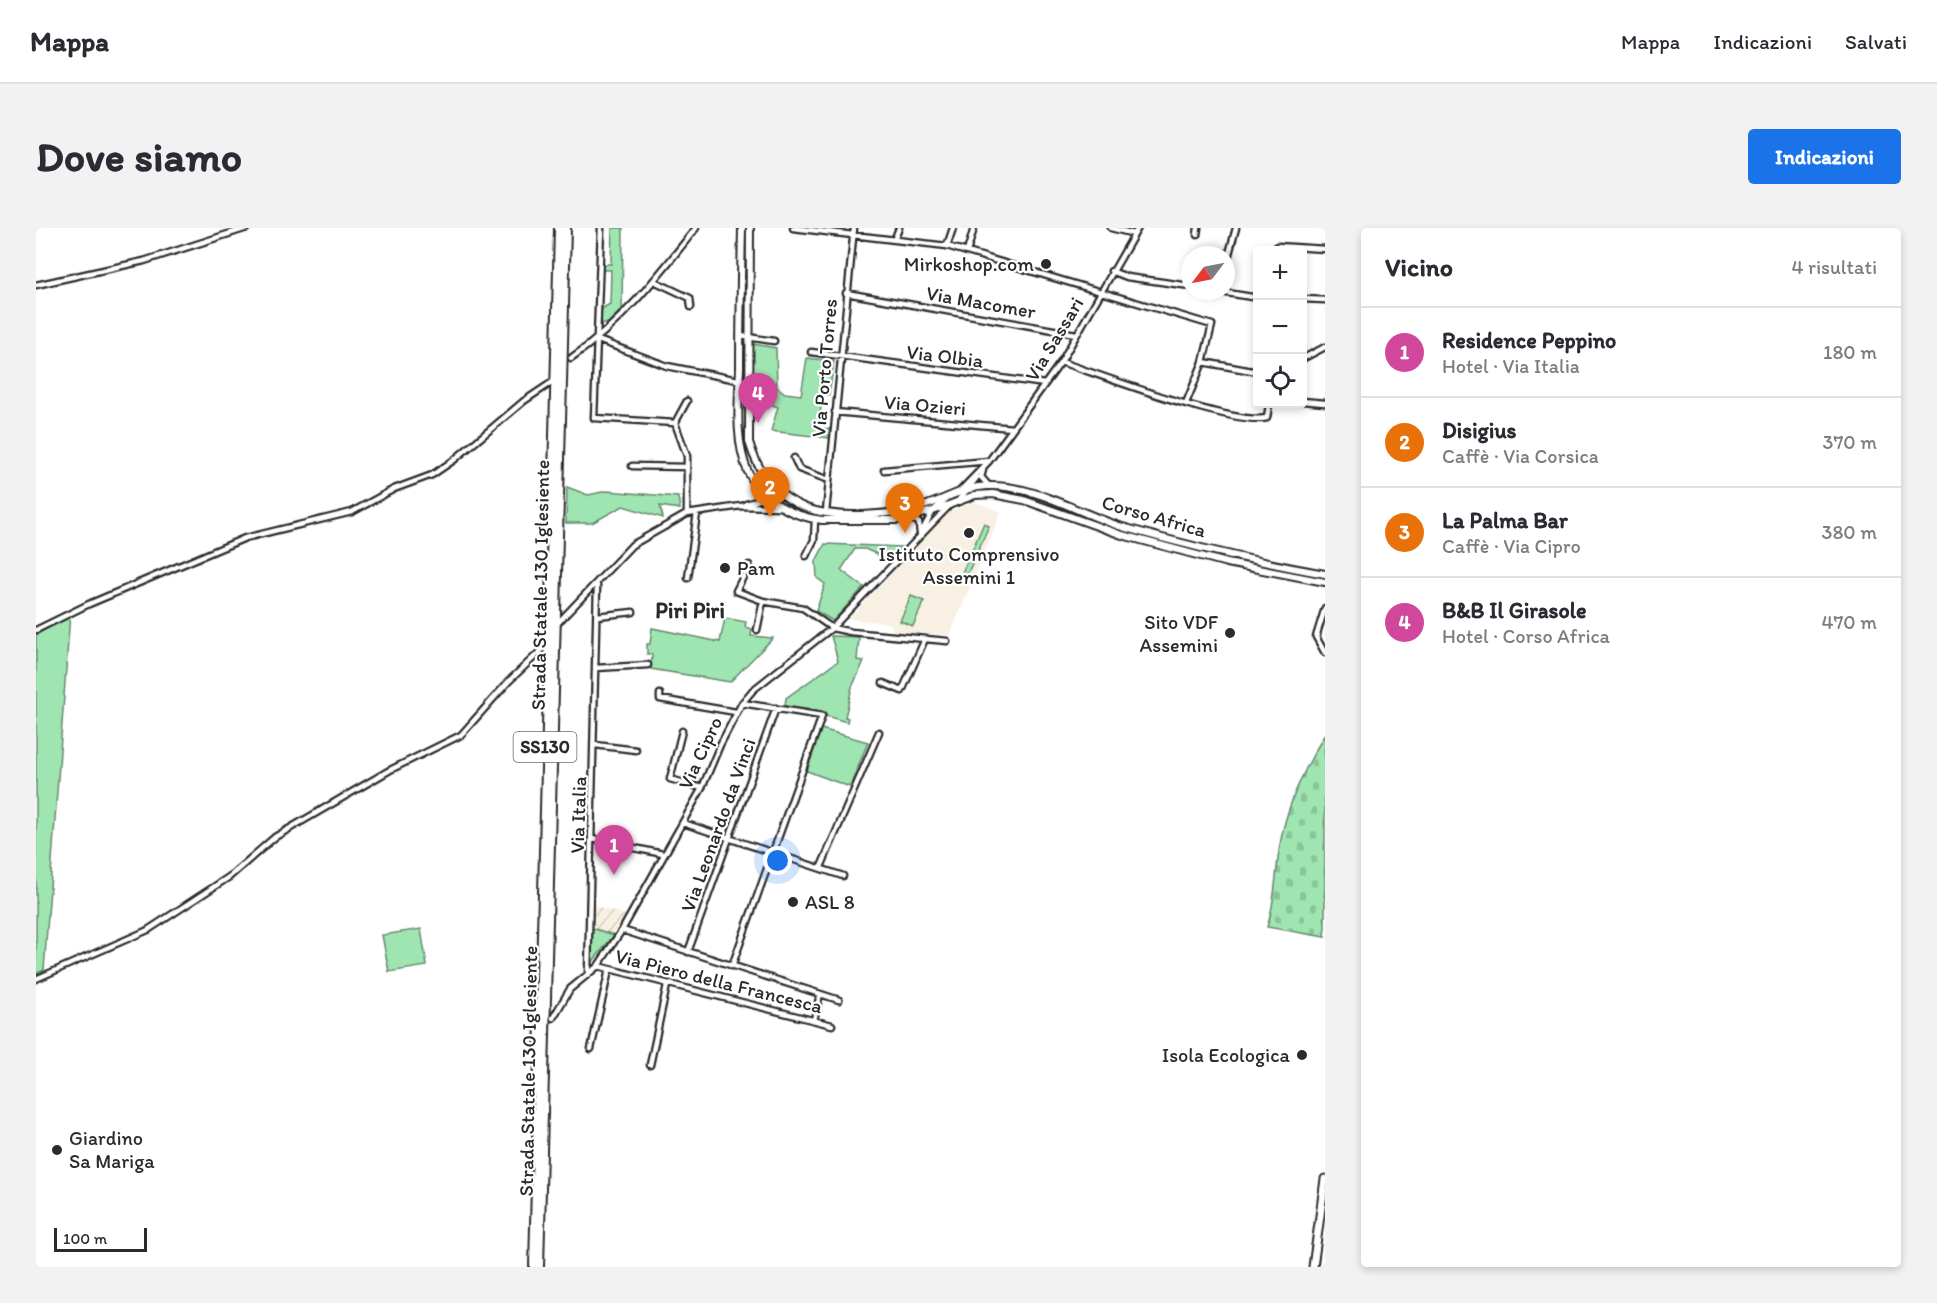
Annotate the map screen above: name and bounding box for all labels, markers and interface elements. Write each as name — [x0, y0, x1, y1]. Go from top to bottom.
text: Mappa — [30, 24, 109, 58]
text: Mappa — [1621, 29, 1680, 54]
text: Indicazioni — [1713, 29, 1812, 54]
text: Salvati — [1845, 29, 1907, 54]
button: Indicazioni — [1748, 129, 1901, 184]
text: Dove siamo — [36, 131, 242, 182]
north arrow — [1181, 246, 1235, 300]
map controls — [1253, 246, 1307, 408]
button: + — [1253, 246, 1307, 300]
text: Vicino — [1385, 251, 1453, 283]
place label: Mirkoshop.com — [904, 252, 1034, 276]
text: 4 risultati — [1791, 255, 1877, 279]
marker: Mirkoshop.com — [1039, 257, 1053, 271]
street label: Via Macomer — [924, 281, 1038, 323]
street label: Via Sassari — [1019, 292, 1089, 386]
street label: Via Porto Torres — [806, 298, 842, 438]
button: − — [1253, 300, 1307, 354]
text: Residence Peppino — [1442, 327, 1616, 354]
street label: Via Olbia — [905, 339, 985, 373]
text: 1 — [1400, 340, 1409, 364]
text: 180 m — [1823, 340, 1877, 364]
button: locate — [1253, 354, 1307, 408]
text: Hotel · Via Italia — [1442, 354, 1580, 378]
pin: 4 — [738, 374, 778, 423]
street label: Via Ozieri — [883, 389, 967, 421]
text: Disigius — [1442, 417, 1516, 444]
text: 2 — [1399, 430, 1410, 454]
text: 370 m — [1823, 430, 1877, 454]
text: Caffè · Via Corsica — [1442, 444, 1599, 468]
street label: Strada Statale 130 Iglesiente — [526, 459, 554, 711]
pin: 2 — [750, 468, 790, 517]
pin: 3 — [886, 484, 924, 533]
street label: Corso Africa — [1099, 490, 1210, 543]
text: La Palma Bar — [1442, 507, 1568, 534]
text: 3 — [1399, 520, 1410, 544]
text: 380 m — [1822, 520, 1877, 544]
marker: Istituto Comprensivo Assemini 1 — [962, 526, 976, 540]
text: Caffè · Via Cipro — [1442, 534, 1581, 558]
place label: Istituto Comprensivo Assemini 1 — [879, 542, 1059, 589]
place label: Pam — [737, 556, 775, 580]
marker: Pam — [718, 561, 732, 575]
district label: Piri Piri — [655, 597, 725, 624]
text: B&B Il Girasole — [1442, 597, 1586, 624]
place label: Sito VDF Assemini — [1140, 610, 1219, 657]
text: 4 — [1398, 610, 1411, 634]
text: 470 m — [1821, 610, 1877, 634]
text: Hotel · Corso Africa — [1442, 624, 1610, 648]
marker: Sito VDF Assemini — [1223, 626, 1237, 640]
street label: Via Cipro — [673, 713, 727, 793]
road number: SS130 — [514, 732, 576, 762]
street label: Via Leonardo da Vinci — [675, 735, 761, 915]
street label: Via Italia — [565, 776, 591, 854]
pin: 1 — [594, 826, 634, 875]
your location — [763, 846, 792, 875]
place label: ASL 8 — [805, 890, 855, 914]
marker: ASL 8 — [786, 895, 800, 909]
street label: Via Piero della Francesca — [613, 944, 826, 1019]
street label: Strada Statale 130 Iglesiente — [514, 945, 542, 1197]
place label: Isola Ecologica — [1162, 1043, 1291, 1067]
marker: Isola Ecologica — [1295, 1048, 1309, 1062]
place label: Giardino Sa Mariga — [69, 1126, 155, 1173]
marker: Giardino Sa Mariga — [50, 1143, 64, 1157]
scale bar — [54, 1225, 147, 1252]
text: 100 m — [63, 1229, 107, 1248]

